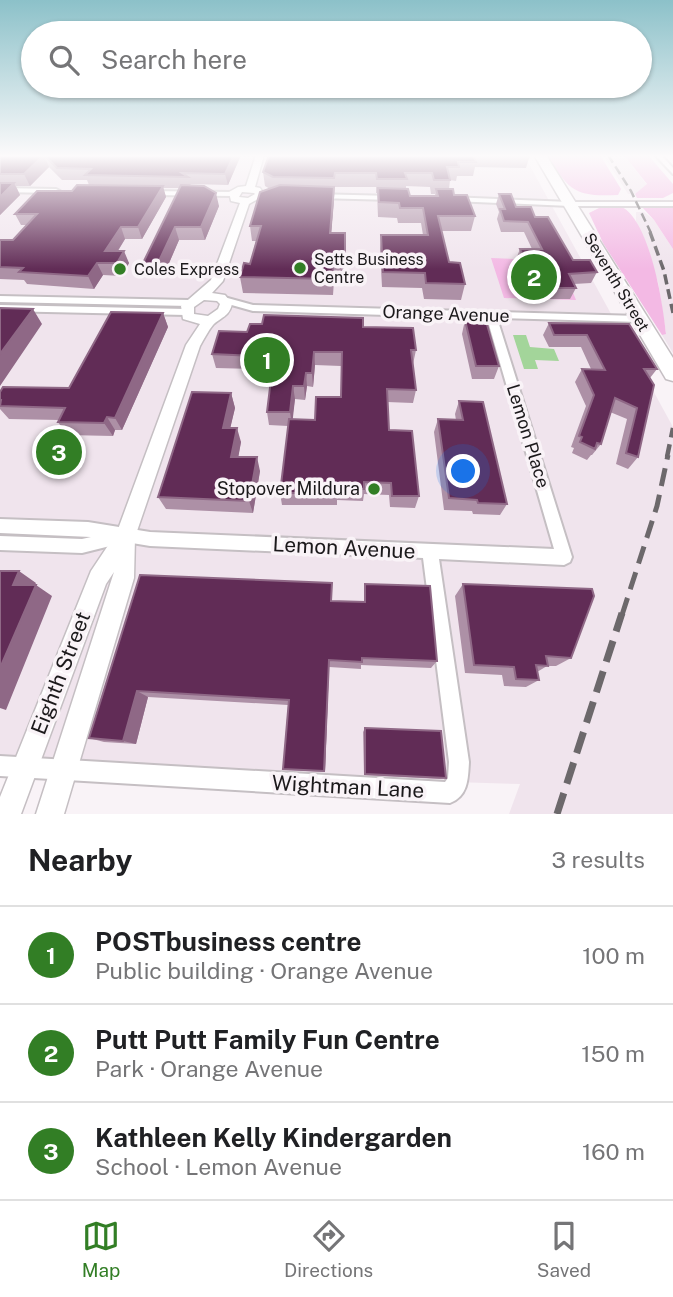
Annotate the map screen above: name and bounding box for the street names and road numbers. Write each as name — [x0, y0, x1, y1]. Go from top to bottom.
street label: Seventh Street — [580, 230, 653, 335]
street label: Orange Avenue — [382, 301, 510, 326]
street label: Lemon Place — [503, 381, 554, 490]
street label: Lemon Avenue — [272, 531, 416, 564]
street label: Eighth Street — [26, 608, 95, 738]
street label: Wightman Lane — [271, 770, 425, 803]

